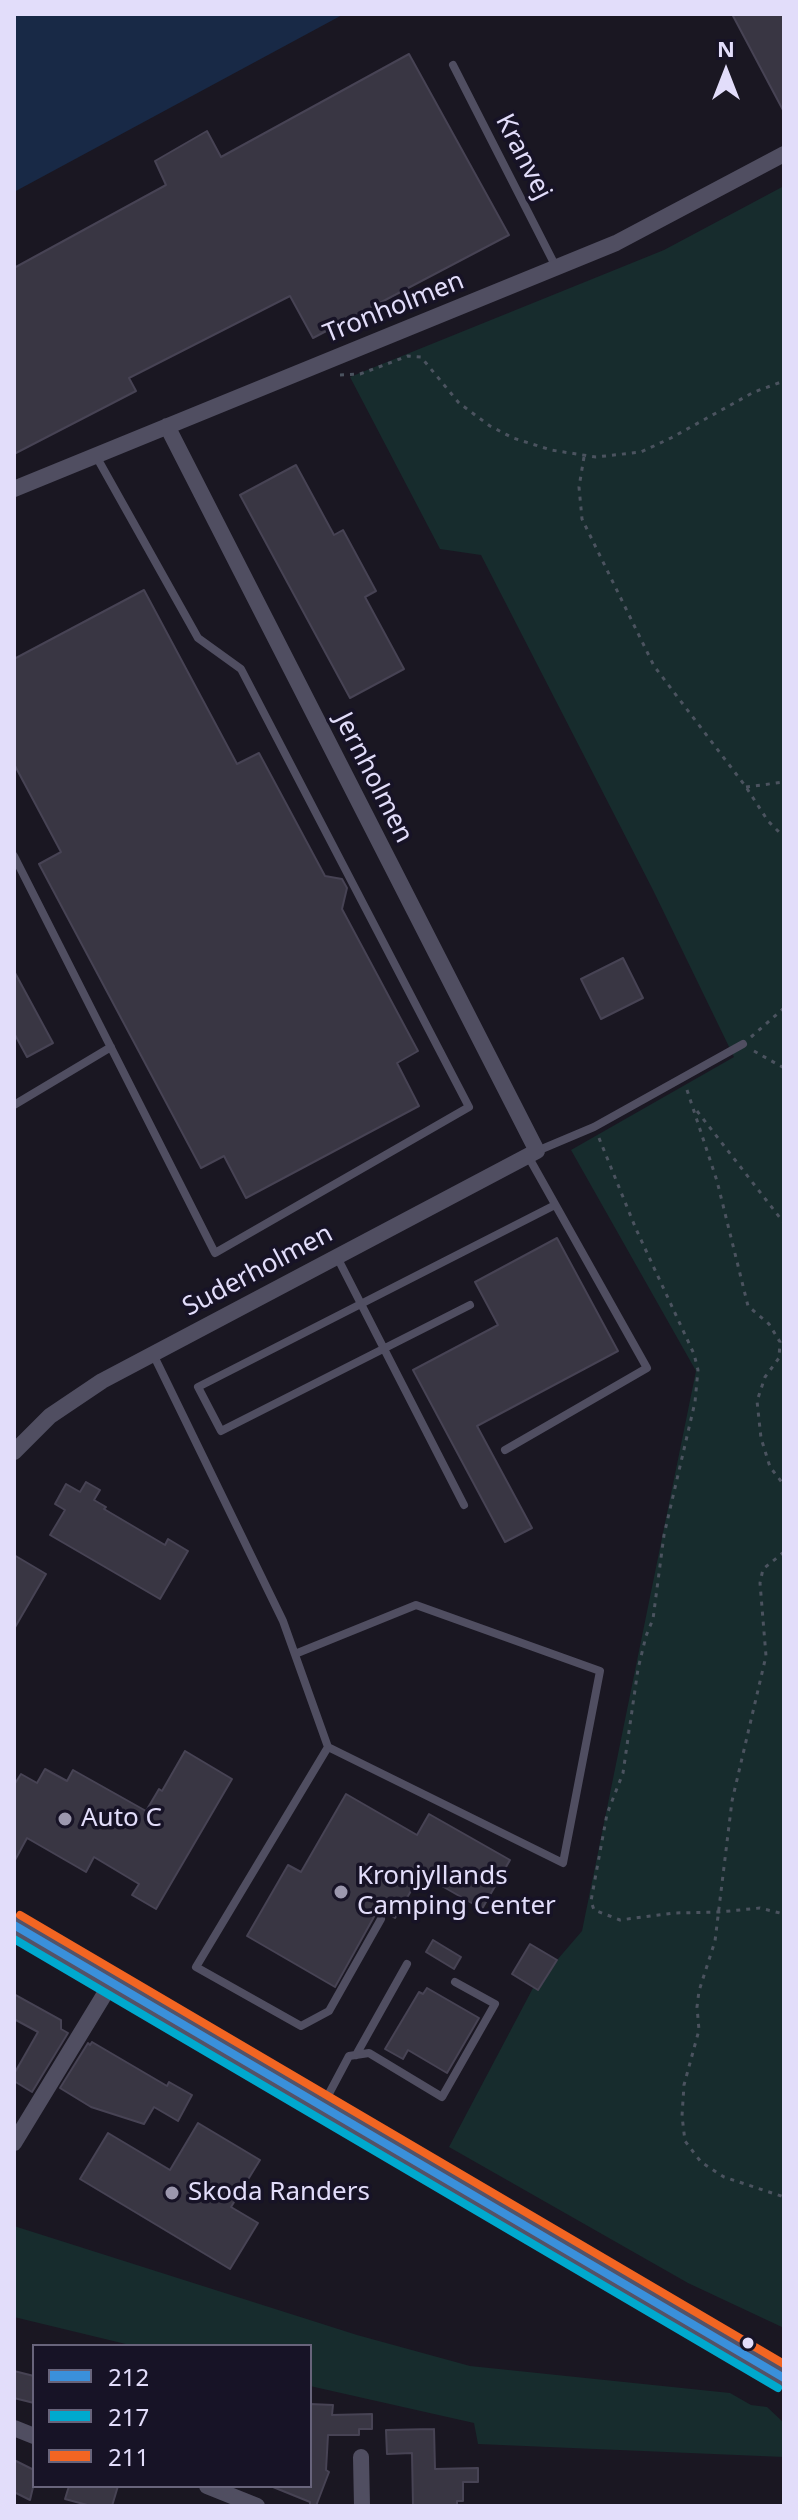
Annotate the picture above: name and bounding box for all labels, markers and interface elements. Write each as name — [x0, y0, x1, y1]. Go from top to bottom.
north arrow — [686, 32, 766, 112]
text: N — [717, 33, 735, 63]
street label: Kranvej — [488, 109, 558, 205]
street label: Tronholmen — [319, 266, 469, 350]
street label: Jernholmen — [327, 708, 419, 848]
street label: Suderholmen — [178, 1218, 338, 1324]
place label: Auto C — [81, 1803, 162, 1835]
marker: Auto C — [56, 1810, 74, 1828]
place label: Kronjyllands Camping Center — [357, 1861, 556, 1922]
marker: Kronjyllands Camping Center — [332, 1883, 350, 1901]
place label: Skoda Randers — [188, 2177, 370, 2209]
marker: Skoda Randers — [163, 2184, 181, 2202]
unlabelled marker — [740, 2335, 756, 2351]
legend — [32, 2344, 312, 2488]
text: 212 — [108, 2360, 149, 2393]
text: 217 — [108, 2400, 149, 2433]
text: 211 — [108, 2440, 149, 2473]

